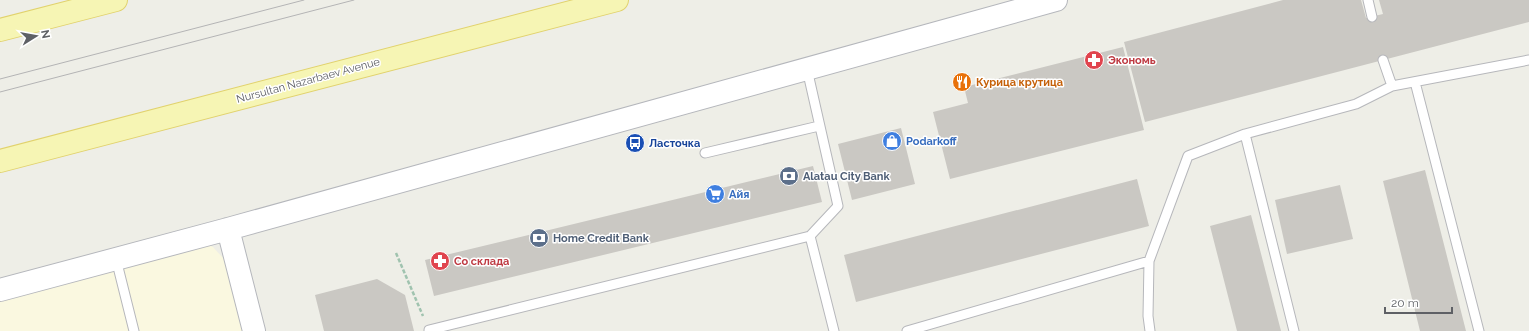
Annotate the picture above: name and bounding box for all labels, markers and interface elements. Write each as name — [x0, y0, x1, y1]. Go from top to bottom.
north arrow — [16, 16, 56, 56]
text: N — [38, 29, 53, 40]
pharmacy icon: Экономь — [1083, 49, 1105, 71]
place label: Экономь — [1108, 54, 1156, 67]
street label: Nursultan Nazarbaev Avenue — [235, 55, 382, 106]
restaurant icon: Курица крутица — [951, 71, 973, 93]
place label: Курица крутица — [976, 76, 1063, 89]
shop icon: Podarkoff — [881, 130, 903, 152]
bus stop icon: Ласточка — [624, 132, 646, 154]
place label: Podarkoff — [906, 135, 958, 148]
place label: Ласточка — [649, 137, 700, 150]
bank icon: Alatau City Bank — [778, 165, 800, 187]
place label: Alatau City Bank — [803, 170, 890, 183]
supermarket icon: Айя — [704, 183, 726, 205]
place label: Айя — [729, 188, 749, 201]
bank icon: Home Credit Bank — [528, 227, 550, 249]
place label: Home Credit Bank — [553, 232, 650, 245]
pharmacy icon: Со склада — [429, 250, 451, 272]
place label: Со склада — [454, 255, 509, 268]
scale bar — [1385, 289, 1452, 315]
text: 20 m — [1391, 296, 1419, 310]

